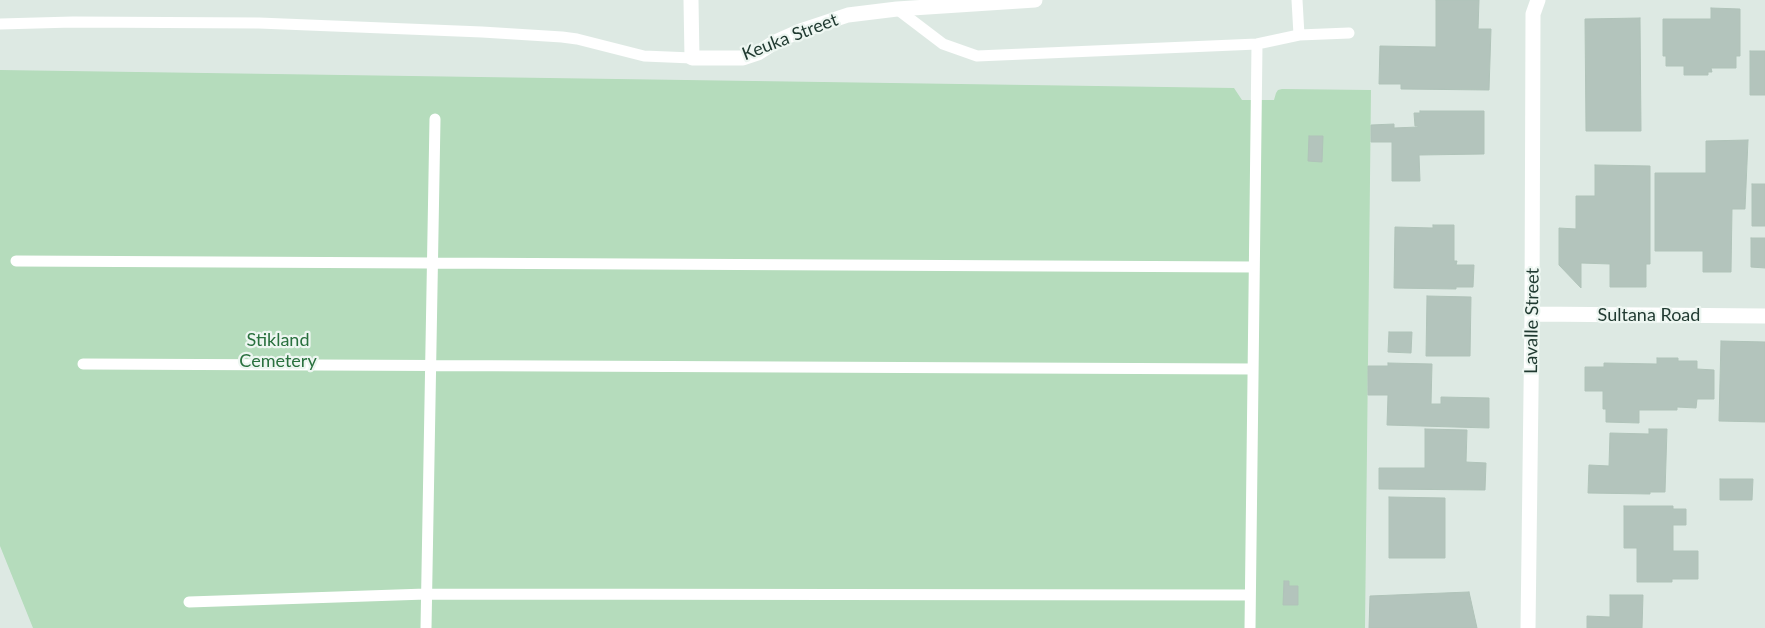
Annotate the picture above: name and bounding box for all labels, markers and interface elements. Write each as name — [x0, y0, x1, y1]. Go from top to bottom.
street label: Keuka Street — [739, 9, 841, 65]
street label: Lavalle Street — [1520, 268, 1544, 374]
street label: Sultana Road — [1598, 304, 1700, 326]
park label: Stikland Cemetery — [239, 329, 317, 372]

